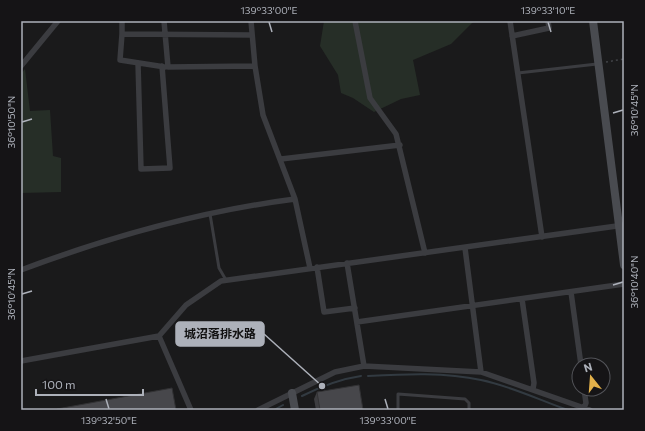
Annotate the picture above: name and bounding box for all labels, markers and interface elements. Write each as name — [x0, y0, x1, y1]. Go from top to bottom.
text: 139°33'00"E — [241, 4, 297, 16]
text: 139°33'10"E — [521, 4, 575, 16]
text: 36°10'45"N — [628, 84, 640, 136]
text: 36°10'50"N — [5, 96, 17, 148]
text: 36°10'40"N — [628, 255, 640, 309]
text: 36°10'45"N — [5, 268, 17, 320]
callout: 城沼落排水路 — [176, 322, 264, 346]
text: 城沼落排水路 — [184, 326, 256, 340]
north arrow — [571, 357, 611, 397]
text: N — [582, 360, 594, 374]
scale bar — [36, 371, 143, 397]
text: 100 m — [42, 377, 76, 391]
text: 139°32'50"E — [81, 414, 137, 426]
text: 139°33'00"E — [360, 414, 416, 426]

